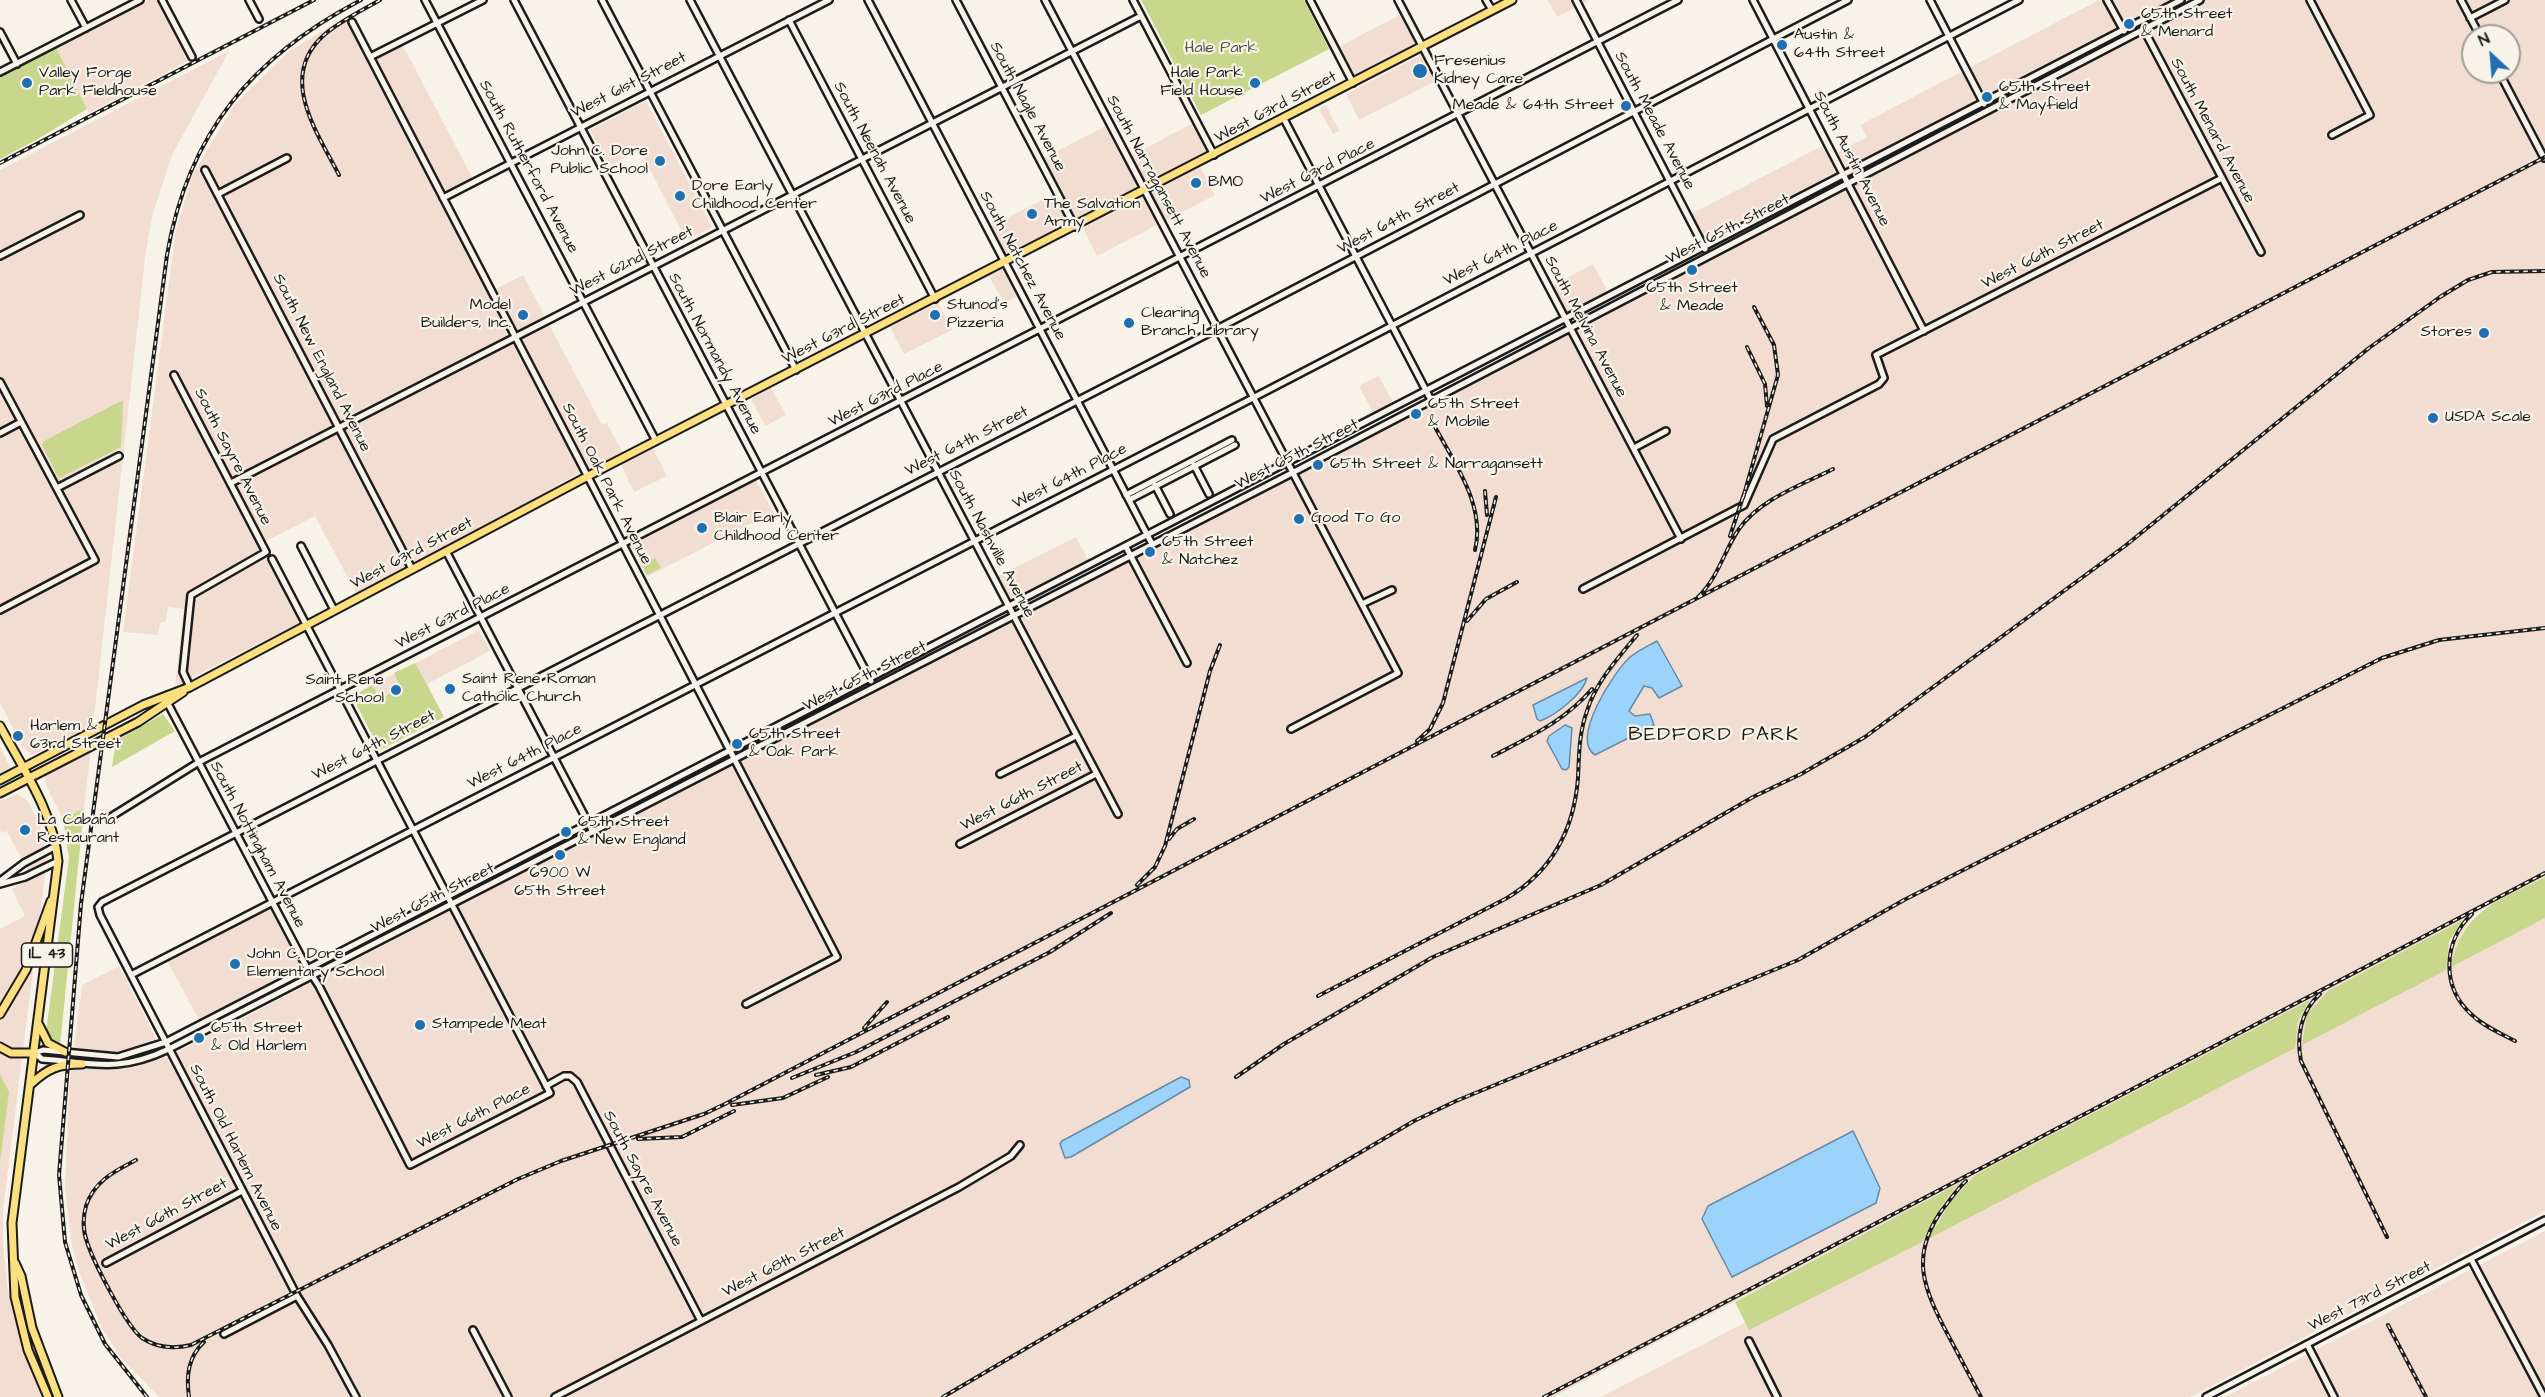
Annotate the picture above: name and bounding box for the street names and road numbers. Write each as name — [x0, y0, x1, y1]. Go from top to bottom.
street label: South Nagle Avenue — [985, 39, 1069, 175]
street label: West 61st Street — [568, 49, 690, 123]
street label: South Meade Avenue — [1609, 49, 1699, 193]
street label: South Menard Avenue — [2166, 55, 2258, 207]
street label: West 63rd Street — [1212, 68, 1340, 148]
street label: South Rutherford Avenue — [474, 77, 582, 257]
street label: South Neenah Avenue — [828, 79, 920, 227]
street label: South Austin Avenue — [1808, 88, 1894, 230]
street label: South Narragansett Avenue — [1102, 92, 1214, 282]
street label: West 63rd Place — [1258, 135, 1378, 209]
street label: West 64th Street — [1335, 179, 1463, 259]
street label: South Natchez Avenue — [975, 188, 1069, 344]
street label: West 65th Street — [1663, 191, 1793, 269]
street label: West 66th Street — [1979, 216, 2107, 294]
street label: West 64th Place — [1441, 217, 1561, 291]
street label: West 62nd Street — [567, 223, 697, 301]
street label: South Melvina Avenue — [1539, 253, 1631, 401]
street label: South Normandy Avenue — [663, 270, 765, 438]
street label: South New England Avenue — [268, 271, 374, 455]
street label: West 63rd Street — [779, 291, 909, 369]
street label: West 63rd Place — [826, 358, 946, 432]
street label: South Sayre Avenue — [189, 385, 275, 529]
street label: South Oak Park Avenue — [557, 400, 655, 568]
street label: West 64th Street — [902, 403, 1032, 481]
street label: West 65th Street — [1232, 416, 1362, 494]
street label: West 64th Place — [1010, 440, 1130, 514]
street label: South Nashville Avenue — [944, 467, 1038, 621]
street label: West 63rd Street — [348, 514, 476, 594]
street label: West 63rd Place — [393, 580, 513, 654]
street label: West 65th Street — [800, 638, 930, 716]
street label: West 64th Street — [309, 707, 439, 785]
street label: West 64th Place — [465, 720, 585, 794]
street label: South Nottingham Avenue — [205, 758, 309, 932]
street label: West 66th Street — [958, 758, 1086, 836]
street label: West 65th Street — [368, 860, 498, 938]
road number: IL 43 — [22, 943, 72, 967]
street label: South Old Harlem Avenue — [185, 1061, 285, 1235]
street label: West 66th Place — [414, 1080, 534, 1154]
street label: South Sayre Avenue — [598, 1108, 686, 1250]
street label: West 66th Street — [103, 1175, 231, 1255]
street label: West 68th Street — [719, 1224, 849, 1302]
street label: West 73rd Street — [2305, 1258, 2435, 1336]

